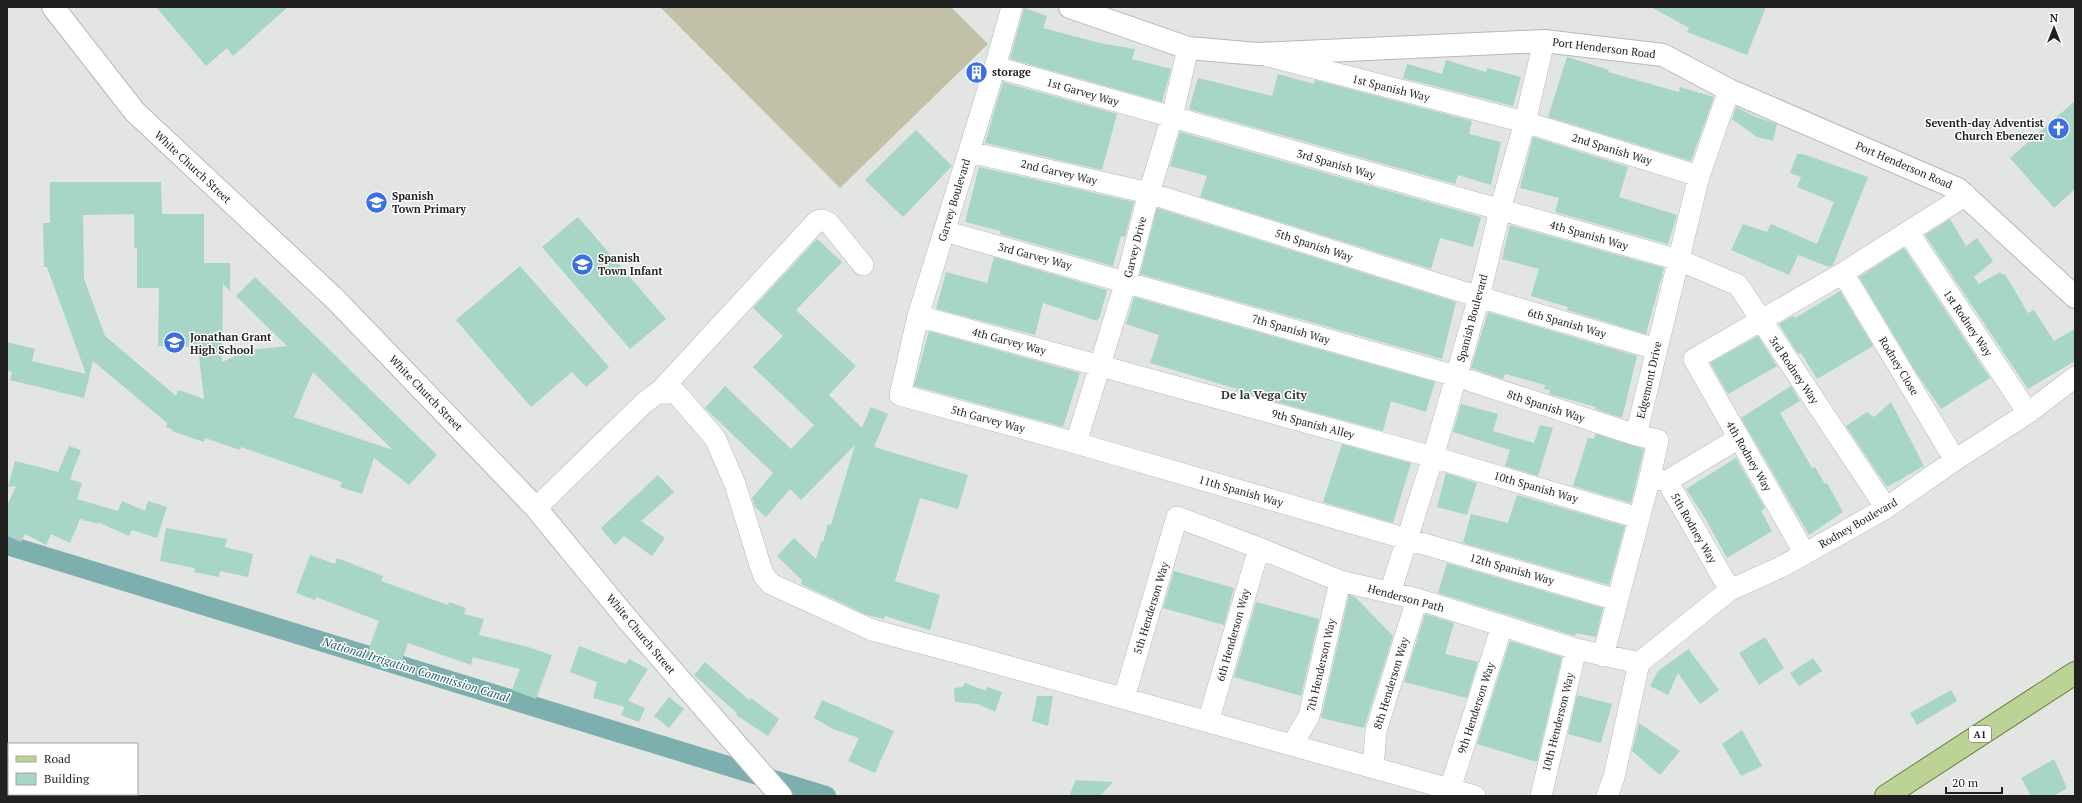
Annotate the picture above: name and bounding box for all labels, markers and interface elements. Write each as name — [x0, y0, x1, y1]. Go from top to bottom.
north arrow — [2034, 8, 2074, 48]
text: N — [2050, 11, 2059, 25]
street label: Port Henderson Road — [1552, 35, 1656, 61]
building icon: storage — [964, 59, 990, 85]
place label: storage — [992, 65, 1031, 79]
street label: 1st Spanish Way — [1351, 72, 1432, 105]
street label: 1st Garvey Way — [1045, 75, 1121, 109]
place label: Seventh-day Adventist Church Ebenezer — [1925, 116, 2045, 143]
church icon: Seventh-day Adventist Church Ebenezer — [2046, 116, 2072, 142]
street label: White Church Street — [152, 128, 234, 206]
street label: 2nd Spanish Way — [1570, 130, 1654, 168]
street label: Port Henderson Road — [1853, 138, 1955, 192]
street label: 3rd Spanish Way — [1295, 146, 1377, 182]
street label: 2nd Garvey Way — [1019, 156, 1099, 188]
street label: Garvey Boulevard — [935, 157, 973, 243]
school or university icon: Spanish Town Primary — [363, 189, 389, 215]
place label: Spanish Town Primary — [392, 189, 466, 216]
street label: Garvey Drive — [1121, 214, 1149, 279]
street label: 4th Spanish Way — [1548, 217, 1630, 253]
street label: 5th Spanish Way — [1273, 226, 1355, 264]
street label: 3rd Garvey Way — [996, 239, 1074, 273]
school or university icon: Spanish Town Infant — [569, 251, 595, 277]
place label: Spanish Town Infant — [598, 251, 663, 278]
street label: Spanish Boulevard — [1454, 272, 1490, 364]
street label: 1st Rodney Way — [1941, 287, 1996, 359]
street label: 6th Spanish Way — [1526, 305, 1608, 341]
street label: 7th Spanish Way — [1250, 311, 1332, 347]
street label: 4th Garvey Way — [970, 324, 1048, 358]
school or university icon: Jonathan Grant High School — [162, 330, 188, 356]
place label: Jonathan Grant High School — [190, 330, 272, 357]
street label: 3rd Rodney Way — [1766, 333, 1822, 407]
street label: Rodney Close — [1876, 334, 1922, 398]
street label: Edgemont Drive — [1633, 340, 1665, 420]
street label: White Church Street — [386, 352, 466, 434]
district label: De la Vega City — [1221, 387, 1308, 402]
street label: 8th Spanish Way — [1505, 387, 1587, 425]
street label: 5th Garvey Way — [949, 402, 1027, 436]
street label: 9th Spanish Alley — [1270, 406, 1356, 442]
street label: 4th Rodney Way — [1723, 418, 1775, 494]
street label: 10th Spanish Way — [1492, 468, 1580, 506]
street label: 11th Spanish Way — [1197, 472, 1285, 510]
street label: 5th Rodney Way — [1668, 490, 1720, 566]
street label: Rodney Boulevard — [1816, 495, 1900, 551]
street label: 12th Spanish Way — [1468, 550, 1556, 588]
street label: 5th Henderson Way — [1130, 560, 1172, 656]
street label: Henderson Path — [1366, 581, 1446, 615]
street label: 6th Henderson Way — [1213, 587, 1253, 683]
street label: White Church Street — [603, 591, 679, 677]
street label: 7th Henderson Way — [1303, 617, 1339, 713]
water label: National Irrigation Commission Canal — [320, 634, 512, 705]
street label: 8th Henderson Way — [1370, 635, 1412, 731]
street label: 9th Henderson Way — [1455, 660, 1498, 756]
street label: 10th Henderson Way — [1539, 671, 1577, 773]
road number: A1 — [1969, 726, 1991, 742]
legend — [8, 743, 138, 795]
text: Road — [44, 751, 71, 766]
scale bar — [1946, 769, 2002, 795]
text: Building — [44, 771, 90, 786]
text: 20 m — [1952, 775, 1979, 790]

